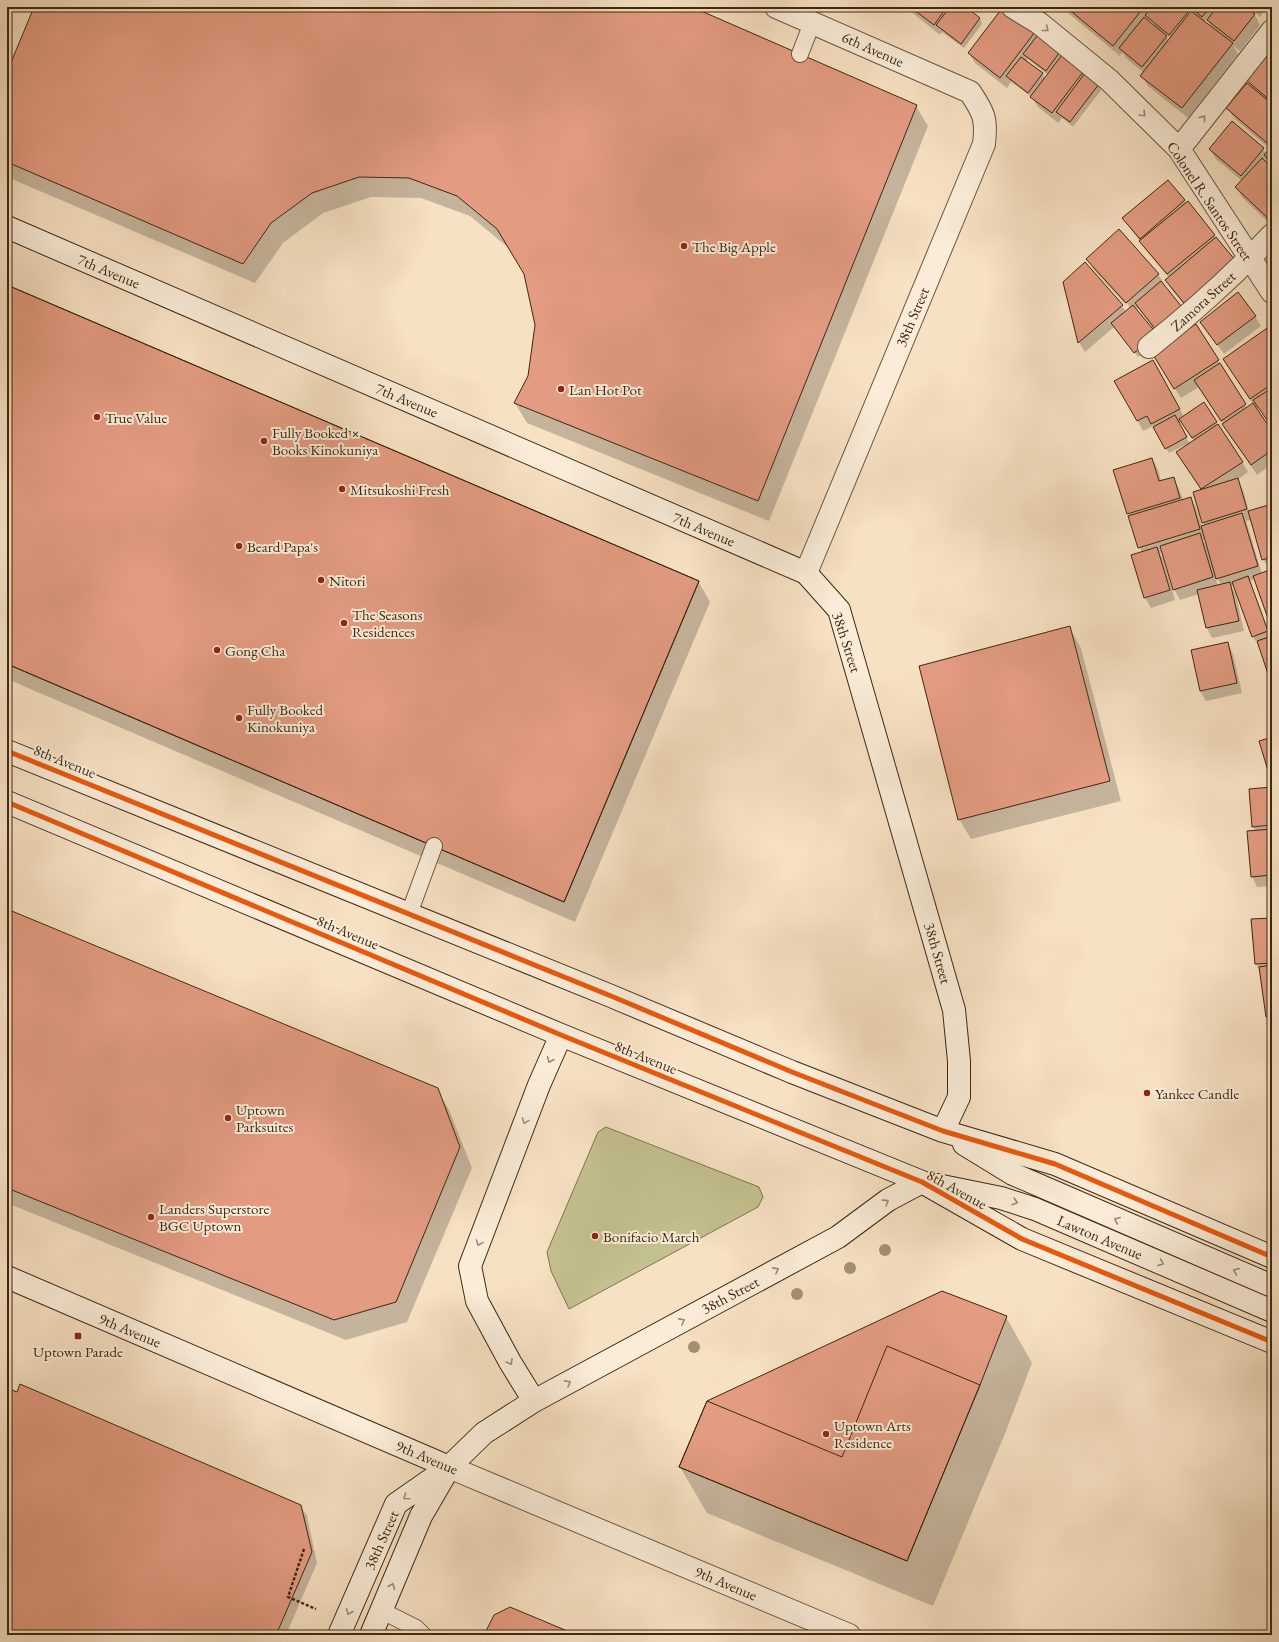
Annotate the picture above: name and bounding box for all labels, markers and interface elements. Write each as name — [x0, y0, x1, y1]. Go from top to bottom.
one-way arrow — [1041, 24, 1048, 31]
street label: 6th Avenue — [839, 27, 907, 71]
one-way arrow — [1138, 109, 1146, 117]
one-way arrow — [1198, 116, 1205, 123]
street label: Colonel R. Santos Street — [1163, 138, 1257, 265]
place label: The Big Apple — [692, 237, 776, 256]
marker: The Big Apple — [679, 241, 689, 251]
street label: 7th Avenue — [75, 249, 143, 293]
street label: Zamora Street — [1167, 267, 1240, 335]
street label: 38th Street — [891, 284, 933, 350]
street label: 7th Avenue — [373, 378, 441, 422]
place label: Lan Hot Pot — [569, 380, 642, 399]
marker: Lan Hot Pot — [556, 384, 566, 394]
place label: True Value — [105, 408, 167, 427]
marker: True Value — [92, 412, 102, 422]
place label: Fully Booked × Books Kinokuniya — [272, 423, 378, 459]
marker: Fully Booked × Books Kinokuniya — [259, 436, 269, 446]
place label: Mitsukoshi Fresh — [350, 480, 450, 499]
marker: Mitsukoshi Fresh — [337, 484, 347, 494]
street label: 7th Avenue — [670, 507, 738, 551]
place label: Beard Papa's — [247, 537, 318, 556]
marker: Beard Papa's — [234, 541, 244, 551]
place label: Nitori — [329, 571, 366, 590]
marker: Nitori — [316, 575, 326, 585]
place label: The Seasons Residences — [352, 605, 423, 641]
street label: 38th Street — [828, 609, 866, 675]
marker: The Seasons Residences — [339, 618, 349, 628]
place label: Gong Cha — [225, 641, 285, 660]
marker: Gong Cha — [212, 645, 222, 655]
place label: Fully Booked Kinokuniya — [247, 700, 324, 736]
marker: Fully Booked Kinokuniya — [234, 713, 244, 723]
street label: 8th Avenue — [31, 740, 99, 782]
street label: 8th Avenue — [314, 910, 382, 954]
street label: 38th Street — [920, 920, 956, 986]
street label: 8th Avenue — [612, 1036, 680, 1078]
one-way arrow — [547, 1055, 555, 1063]
place label: Yankee Candle — [1155, 1084, 1239, 1103]
marker: Yankee Candle — [1142, 1088, 1152, 1098]
place label: Uptown Parksuites — [236, 1100, 294, 1136]
marker: Uptown Parksuites — [223, 1113, 233, 1123]
one-way arrow — [522, 1118, 530, 1125]
street label: 8th Avenue — [924, 1165, 990, 1213]
one-way arrow — [1011, 1197, 1018, 1206]
place label: Landers Superstore BGC Uptown — [159, 1199, 269, 1235]
one-way arrow — [882, 1200, 889, 1207]
street label: Lawton Avenue — [1054, 1211, 1146, 1264]
marker: Landers Superstore BGC Uptown — [146, 1212, 156, 1222]
one-way arrow — [1113, 1217, 1121, 1225]
place label: Bonifacio March — [603, 1227, 700, 1246]
marker: Bonifacio March — [590, 1231, 600, 1241]
one-way arrow — [475, 1239, 483, 1246]
one-way arrow — [1156, 1258, 1164, 1266]
one-way arrow — [772, 1267, 779, 1275]
one-way arrow — [1233, 1268, 1241, 1276]
street label: 38th Street — [698, 1272, 762, 1318]
street label: 9th Avenue — [96, 1308, 164, 1352]
one-way arrow — [678, 1318, 686, 1325]
marker: Uptown Parade — [73, 1331, 83, 1341]
place label: Uptown Parade — [33, 1342, 123, 1361]
one-way arrow — [506, 1358, 513, 1365]
one-way arrow — [564, 1380, 571, 1387]
place label: Uptown Arts Residence — [834, 1416, 911, 1452]
marker: Uptown Arts Residence — [821, 1429, 831, 1439]
street label: 9th Avenue — [393, 1435, 461, 1479]
one-way arrow — [403, 1492, 410, 1500]
street label: 38th Street — [360, 1507, 403, 1573]
street label: 9th Avenue — [692, 1561, 760, 1605]
one-way arrow — [387, 1583, 395, 1591]
one-way arrow — [346, 1608, 354, 1616]

